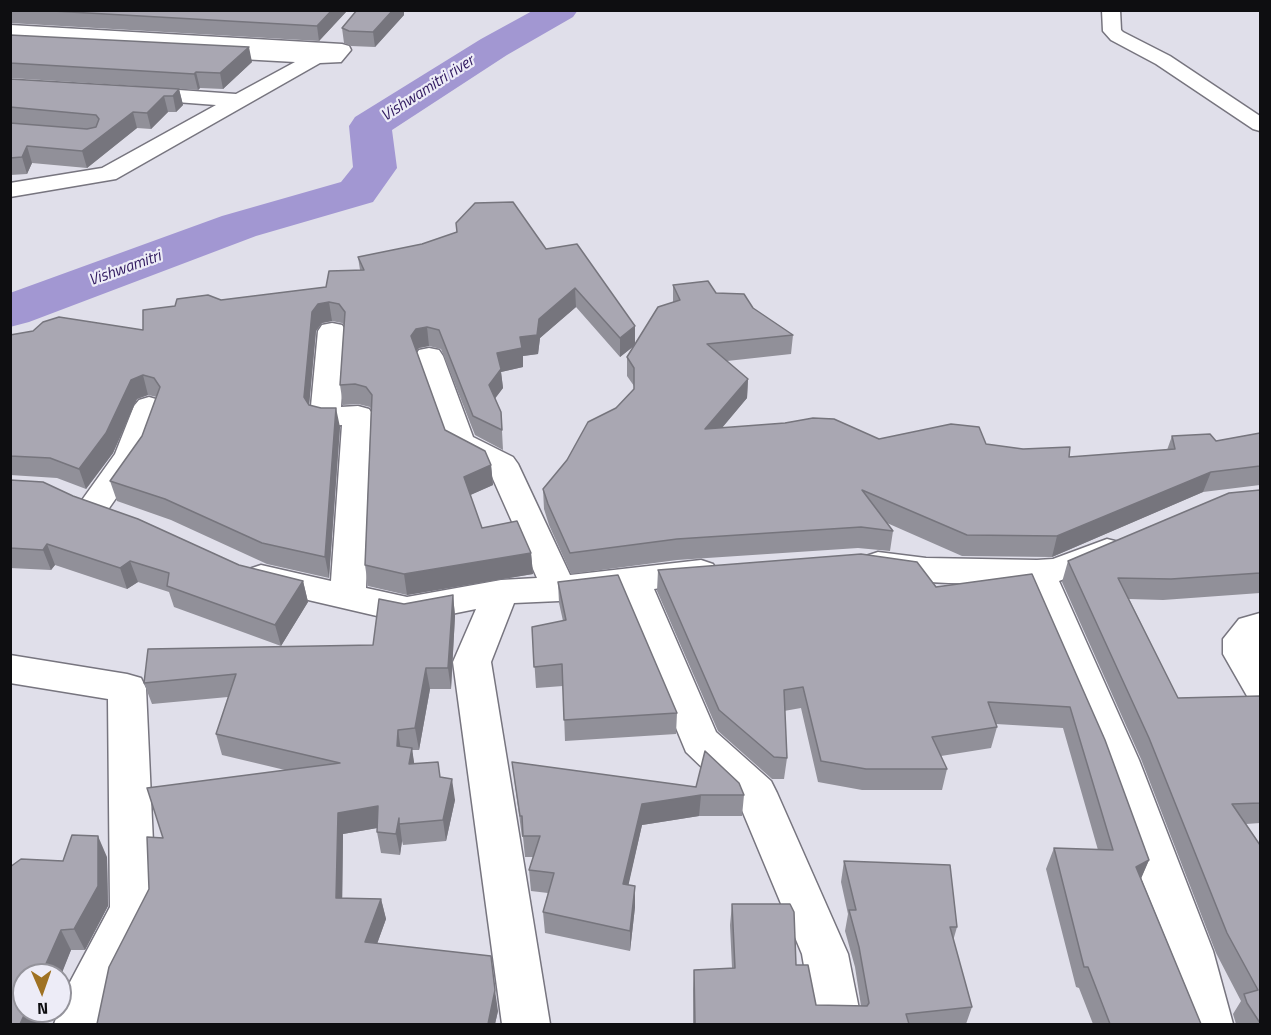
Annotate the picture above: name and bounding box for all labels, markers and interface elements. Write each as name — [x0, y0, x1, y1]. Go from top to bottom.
water label: Vishwamitri river — [378, 52, 478, 126]
water label: Vishwamitri — [86, 247, 164, 291]
north arrow — [12, 963, 72, 1023]
text: N — [37, 997, 49, 1021]

